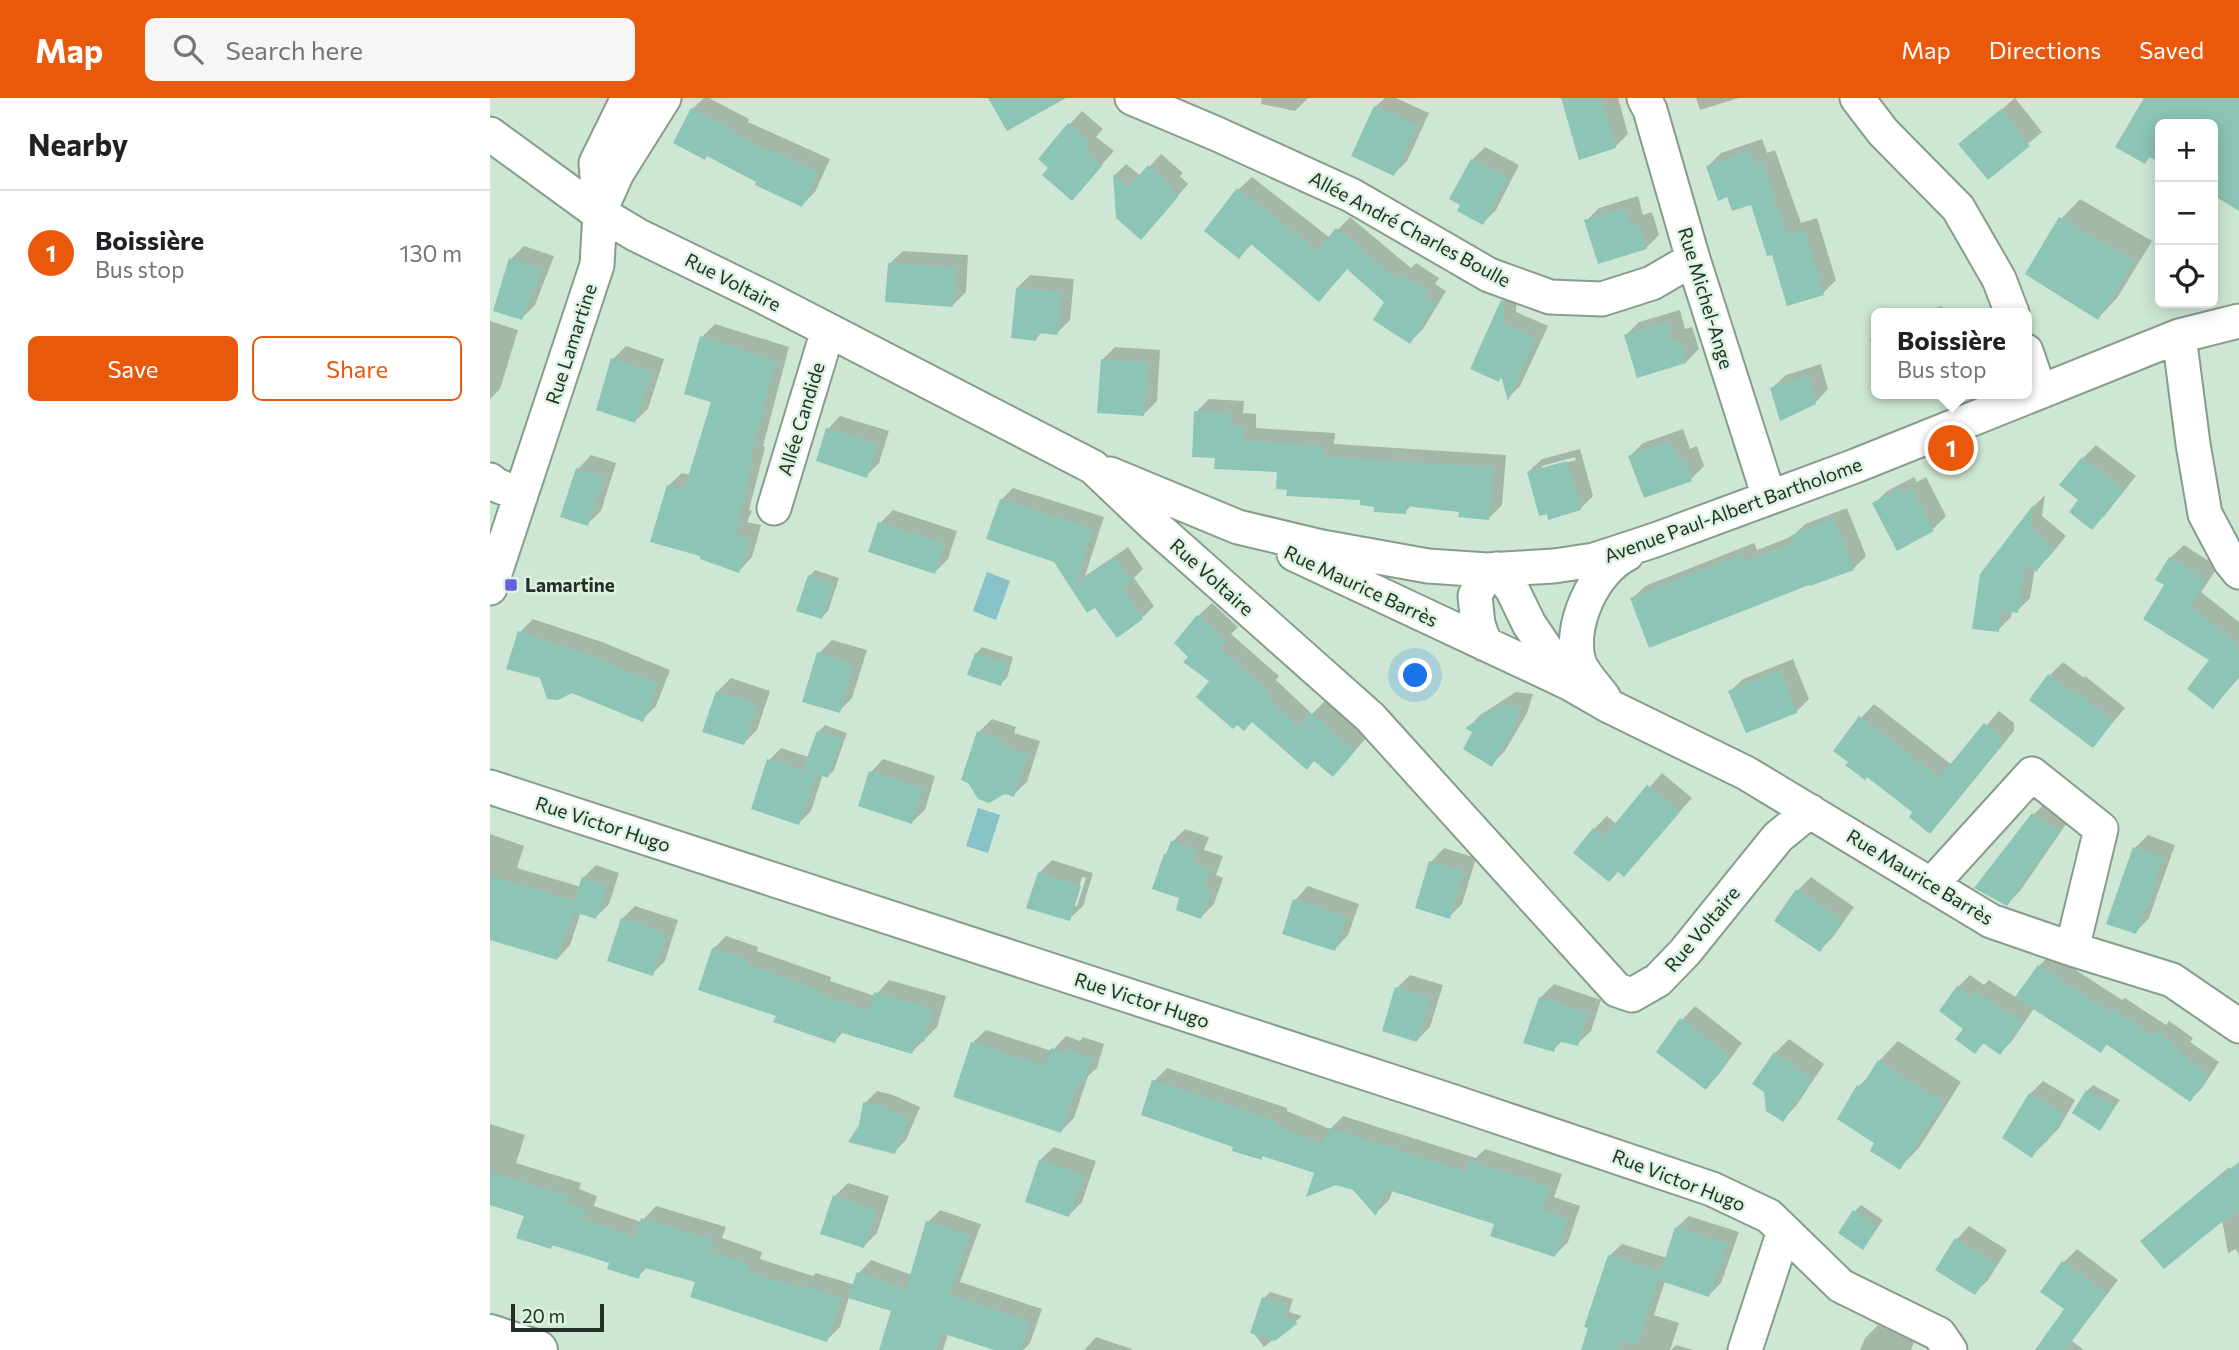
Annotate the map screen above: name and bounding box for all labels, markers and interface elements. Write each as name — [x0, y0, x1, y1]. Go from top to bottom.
search box — [145, 18, 635, 81]
text: Map — [35, 29, 103, 70]
icon: search — [169, 30, 207, 68]
text: Search here — [225, 34, 363, 65]
text: Map — [1901, 35, 1951, 64]
text: Directions — [1989, 35, 2101, 64]
text: Saved — [2139, 35, 2204, 64]
map controls — [2155, 119, 2218, 308]
button: + — [2155, 119, 2218, 182]
text: Nearby — [28, 125, 128, 162]
street label: Allée André Charles Boulle — [1306, 166, 1515, 291]
button: − — [2155, 182, 2218, 245]
text: Boissière — [95, 224, 204, 255]
street label: Rue Michel-Ange — [1674, 224, 1739, 371]
text: 1 — [46, 239, 56, 267]
text: 130 m — [400, 239, 462, 267]
button: locate — [2155, 245, 2218, 308]
street label: Rue Voltaire — [681, 248, 785, 316]
text: Bus stop — [95, 255, 185, 283]
street label: Rue Lamartine — [540, 281, 601, 407]
popup — [1871, 308, 2032, 399]
text: Boissière — [1897, 324, 2006, 355]
button: Save — [28, 336, 238, 401]
button: Share — [252, 336, 462, 401]
text: Bus stop — [1897, 355, 1987, 383]
street label: Allée Candide — [772, 359, 829, 478]
pin: 1 — [1928, 422, 1974, 474]
street label: Avenue Paul-Albert Bartholome — [1601, 452, 1865, 567]
street label: Rue Voltaire — [1166, 533, 1259, 620]
street label: Rue Maurice Barrès — [1281, 540, 1442, 631]
place label: Lamartine — [525, 573, 615, 596]
marker: Lamartine — [503, 577, 519, 593]
your location — [1398, 658, 1432, 692]
street label: Rue Victor Hugo — [533, 791, 674, 856]
street label: Rue Maurice Barrès — [1843, 824, 1998, 929]
street label: Rue Voltaire — [1659, 881, 1744, 976]
street label: Rue Victor Hugo — [1072, 967, 1213, 1032]
street label: Rue Victor Hugo — [1609, 1144, 1749, 1215]
scale bar — [511, 1301, 604, 1333]
text: 20 m — [522, 1304, 565, 1327]

